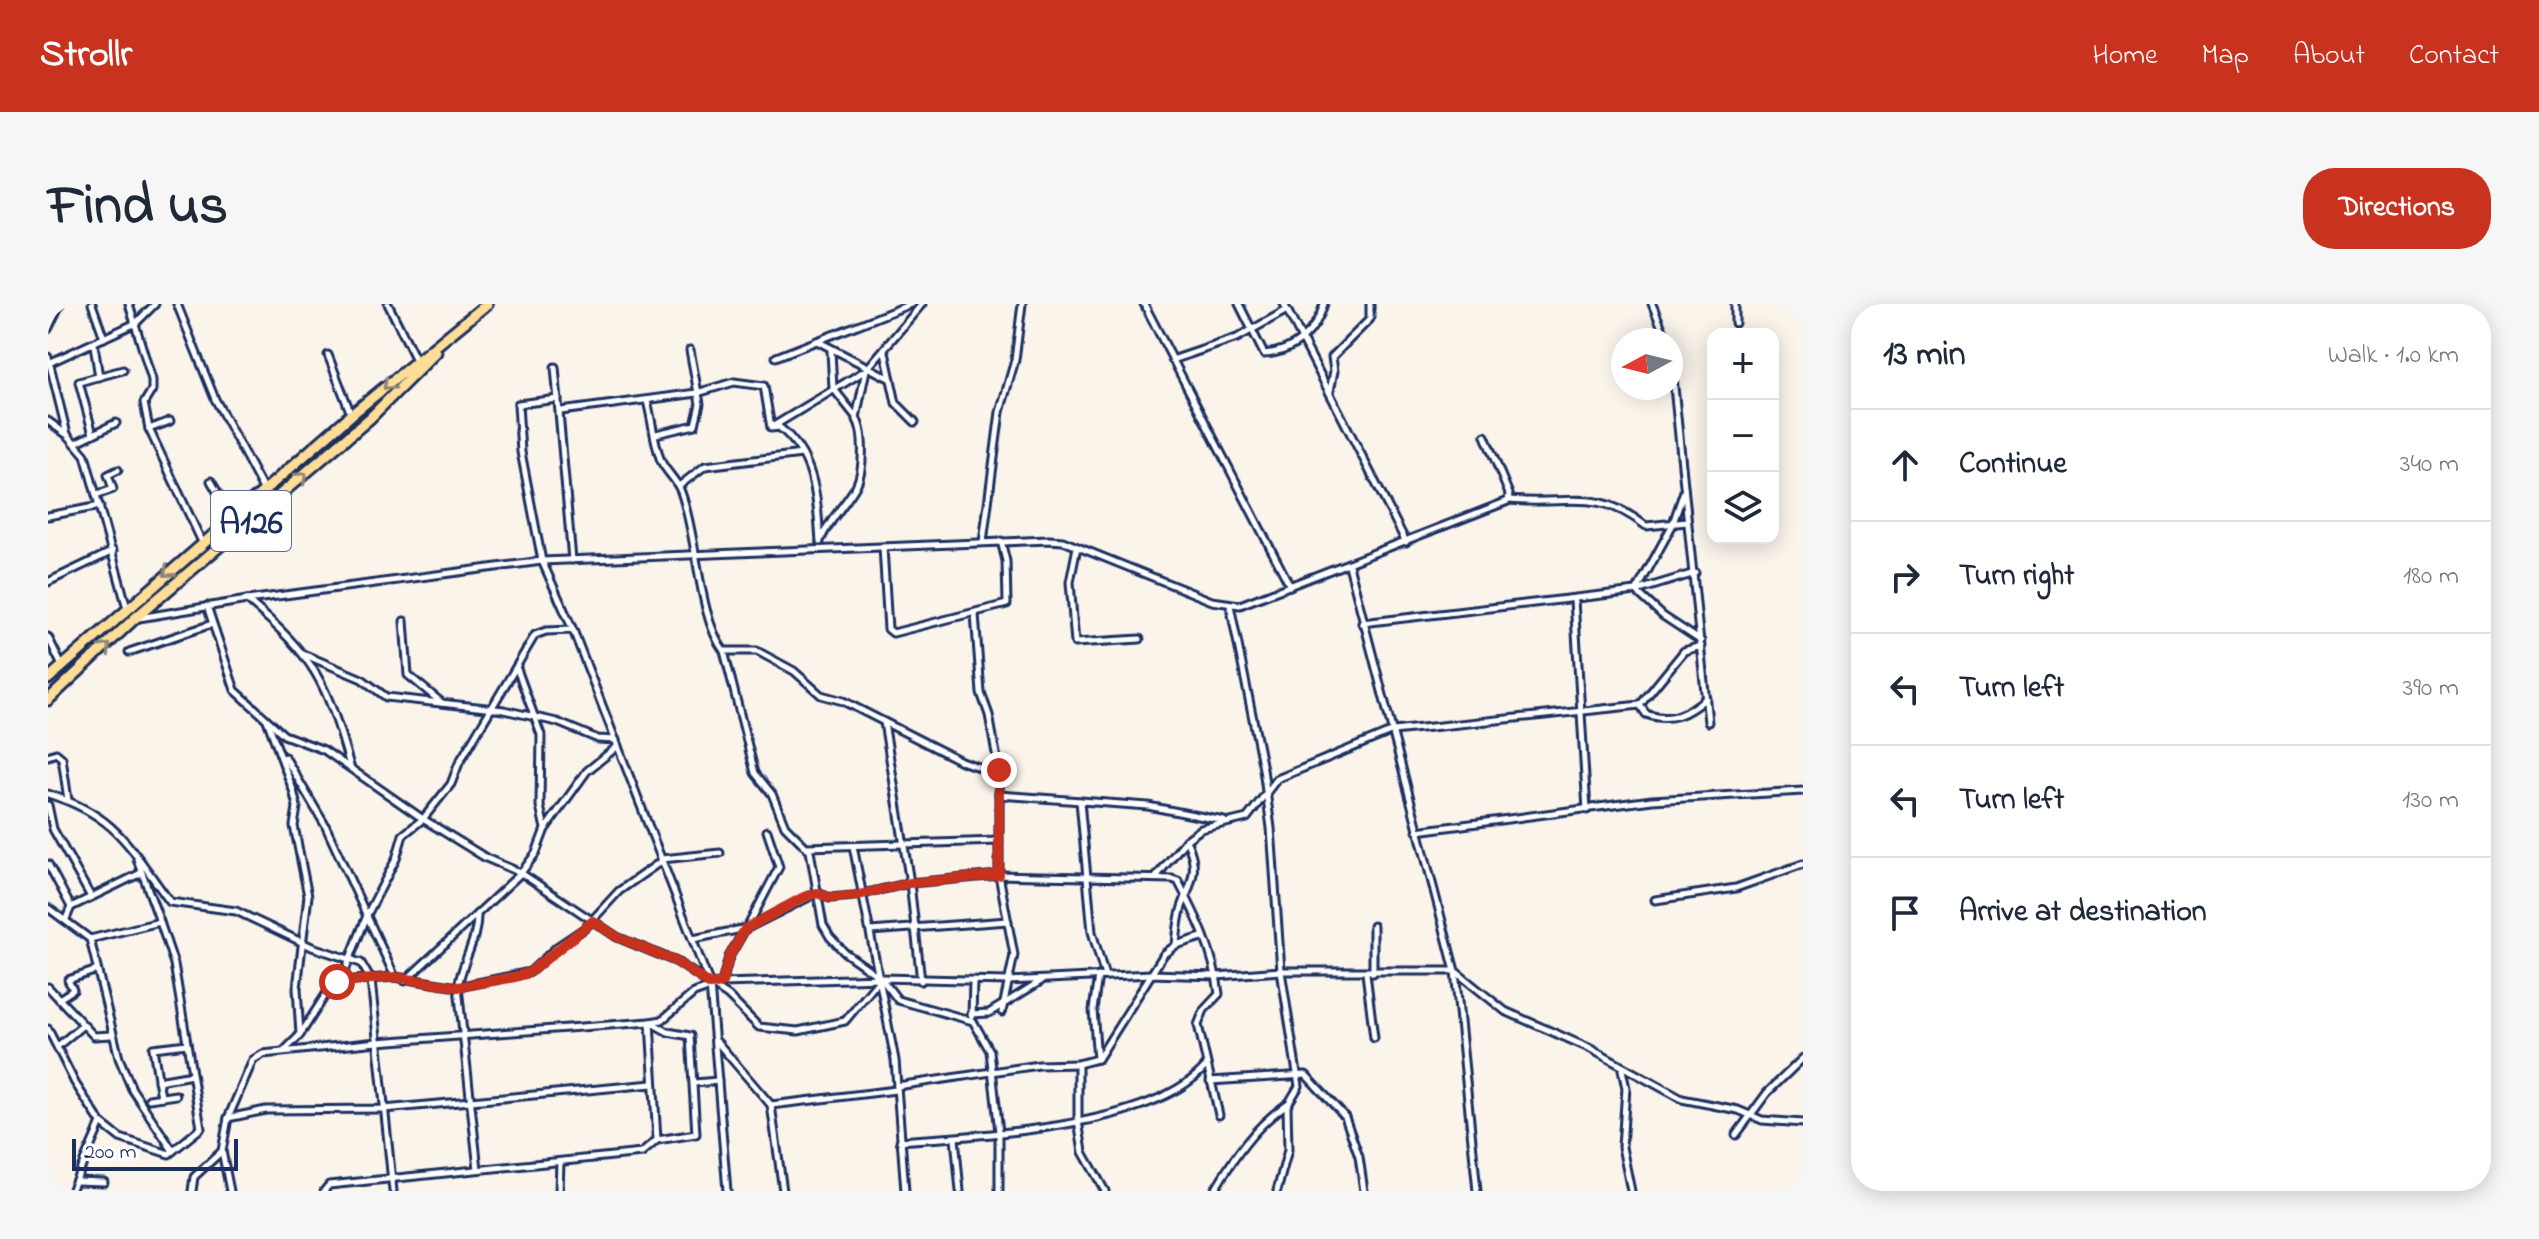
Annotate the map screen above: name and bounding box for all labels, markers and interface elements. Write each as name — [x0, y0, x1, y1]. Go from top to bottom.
text: Strollr — [40, 28, 132, 84]
text: Home — [2092, 36, 2158, 77]
text: Map — [2202, 36, 2249, 77]
text: About — [2293, 36, 2365, 77]
text: Contact — [2409, 36, 2499, 77]
text: Find us — [48, 168, 228, 249]
button: Directions — [2303, 168, 2491, 249]
north arrow — [1611, 328, 1683, 400]
map controls — [1707, 328, 1779, 544]
button: + — [1707, 328, 1779, 400]
text: 13 min — [1883, 331, 1966, 381]
text: Walk · 1.0 km — [2328, 337, 2459, 375]
one-way arrow — [382, 375, 397, 390]
button: − — [1707, 400, 1779, 472]
icon: ahead — [1883, 443, 1927, 487]
text: Continue — [1959, 443, 2067, 487]
text: 340 m — [2400, 446, 2459, 484]
one-way arrow — [292, 472, 307, 487]
button: layers — [1707, 472, 1779, 544]
road number: A126 — [211, 491, 291, 551]
icon: right — [1883, 555, 1927, 599]
text: Turn right — [1959, 555, 2074, 599]
text: 180 m — [2403, 558, 2459, 596]
one-way arrow — [163, 562, 178, 577]
one-way arrow — [97, 643, 111, 657]
icon: left — [1883, 667, 1927, 711]
text: Turn left — [1959, 667, 2064, 711]
text: 390 m — [2403, 670, 2459, 708]
route end — [981, 752, 1017, 788]
icon: left — [1883, 779, 1927, 823]
text: Turn left — [1959, 779, 2064, 823]
text: 130 m — [2402, 782, 2459, 820]
icon: arrive — [1883, 891, 1927, 935]
text: Arrive at destination — [1959, 891, 2207, 935]
route start — [319, 964, 355, 1000]
scale bar — [72, 1135, 238, 1171]
text: 200 m — [84, 1137, 137, 1169]

